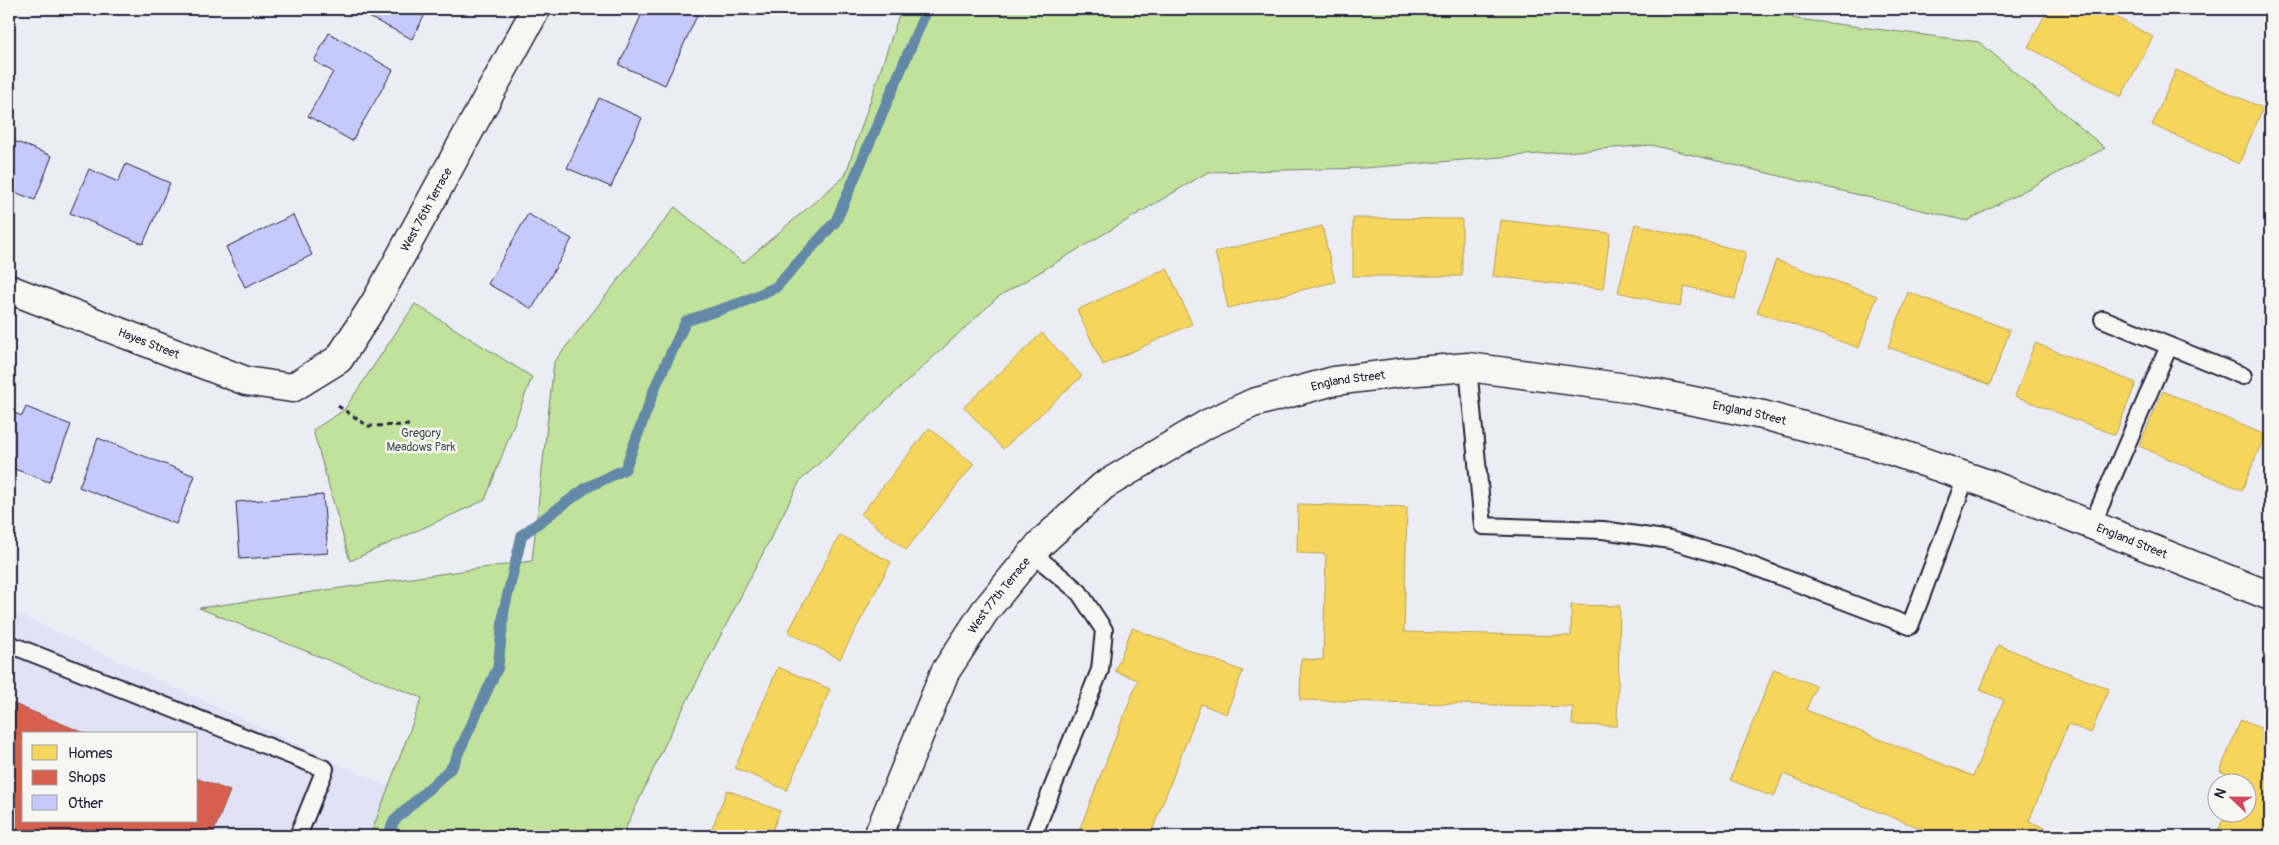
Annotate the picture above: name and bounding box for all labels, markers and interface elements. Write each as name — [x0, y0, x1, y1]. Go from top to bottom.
street label: West 76th Terrace — [398, 165, 456, 255]
street label: Hayes Street — [116, 325, 182, 363]
street label: England Street — [1309, 368, 1386, 395]
street label: England Street — [1711, 398, 1788, 429]
park label: Gregory Meadows Park — [386, 426, 456, 455]
street label: England Street — [2094, 521, 2169, 562]
street label: West 77th Terrace — [965, 554, 1034, 637]
legend — [22, 732, 198, 822]
text: Homes — [68, 744, 113, 763]
text: Shops — [68, 768, 106, 787]
north arrow — [2206, 772, 2256, 822]
text: N — [2211, 786, 2230, 801]
text: Other — [68, 794, 104, 813]

